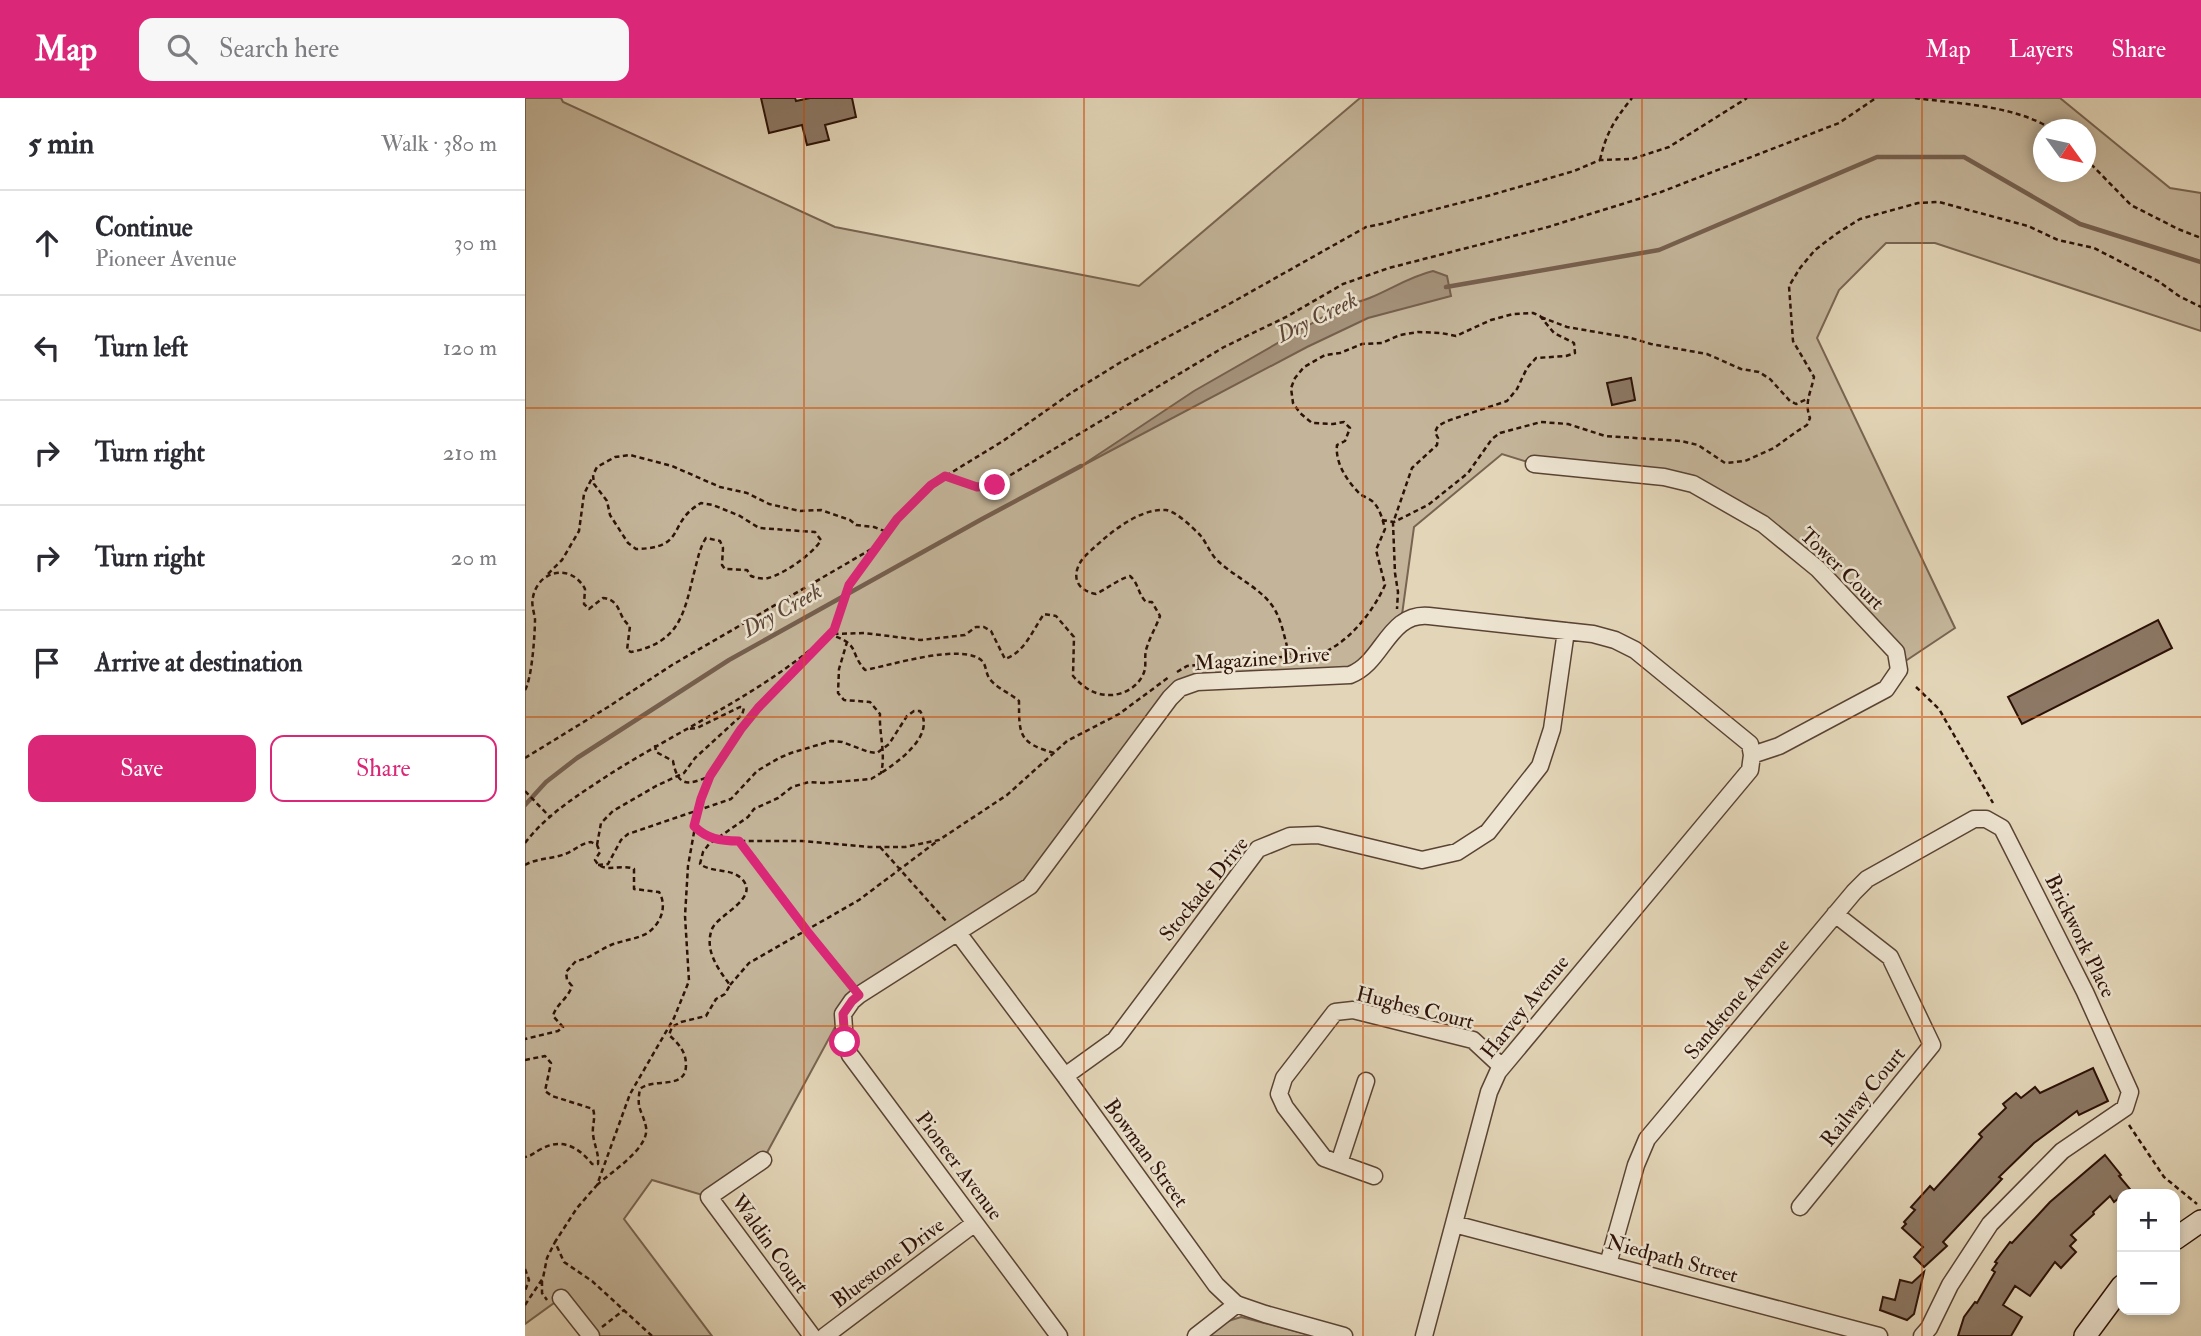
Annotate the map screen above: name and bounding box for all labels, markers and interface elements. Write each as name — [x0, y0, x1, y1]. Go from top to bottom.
search box — [139, 18, 629, 81]
text: Map — [35, 29, 97, 70]
icon: search — [163, 30, 201, 68]
text: Search here — [219, 33, 339, 65]
text: Map — [1926, 34, 1971, 65]
text: Layers — [2009, 34, 2073, 65]
text: Share — [2111, 34, 2166, 65]
north arrow — [2033, 119, 2096, 182]
text: 5 min — [28, 125, 94, 162]
text: Walk · 380 m — [381, 129, 497, 158]
text: Continue — [95, 212, 193, 244]
icon: ahead — [28, 224, 66, 262]
text: 30 m — [454, 228, 497, 257]
text: Pioneer Avenue — [95, 244, 237, 273]
water label: Dry Creek — [1271, 285, 1362, 350]
icon: left — [28, 329, 66, 367]
text: Turn left — [95, 332, 188, 364]
text: 120 m — [443, 333, 497, 362]
icon: right — [28, 434, 66, 472]
text: Turn right — [95, 437, 205, 469]
text: 210 m — [443, 438, 497, 467]
route end — [979, 469, 1010, 500]
street label: Tower Court — [1794, 522, 1890, 616]
icon: right — [28, 539, 66, 577]
text: Turn right — [95, 542, 205, 574]
text: 20 m — [451, 543, 497, 572]
water label: Dry Creek — [736, 576, 827, 644]
street label: Magazine Drive — [1193, 641, 1331, 677]
icon: arrive — [28, 644, 66, 682]
text: Arrive at destination — [95, 647, 303, 679]
button: Save — [28, 735, 256, 802]
button: Share — [270, 735, 497, 802]
street label: Stockade Drive — [1154, 831, 1255, 947]
street label: Brickwork Place — [2038, 870, 2122, 1002]
street label: Sandstone Avenue — [1678, 933, 1796, 1065]
street label: Harvey Avenue — [1475, 949, 1575, 1064]
street label: Hughes Court — [1353, 980, 1477, 1036]
route start — [829, 1026, 860, 1057]
street label: Railway Court — [1815, 1042, 1912, 1152]
street label: Bowman Street — [1098, 1093, 1194, 1213]
street label: Pioneer Avenue — [909, 1106, 1009, 1226]
street label: Waldin Court — [725, 1188, 815, 1299]
map controls — [2117, 1189, 2180, 1315]
button: + — [2117, 1189, 2180, 1252]
street label: Bluestone Drive — [826, 1212, 950, 1314]
street label: Niedpath Street — [1603, 1228, 1741, 1290]
button: − — [2117, 1252, 2180, 1315]

